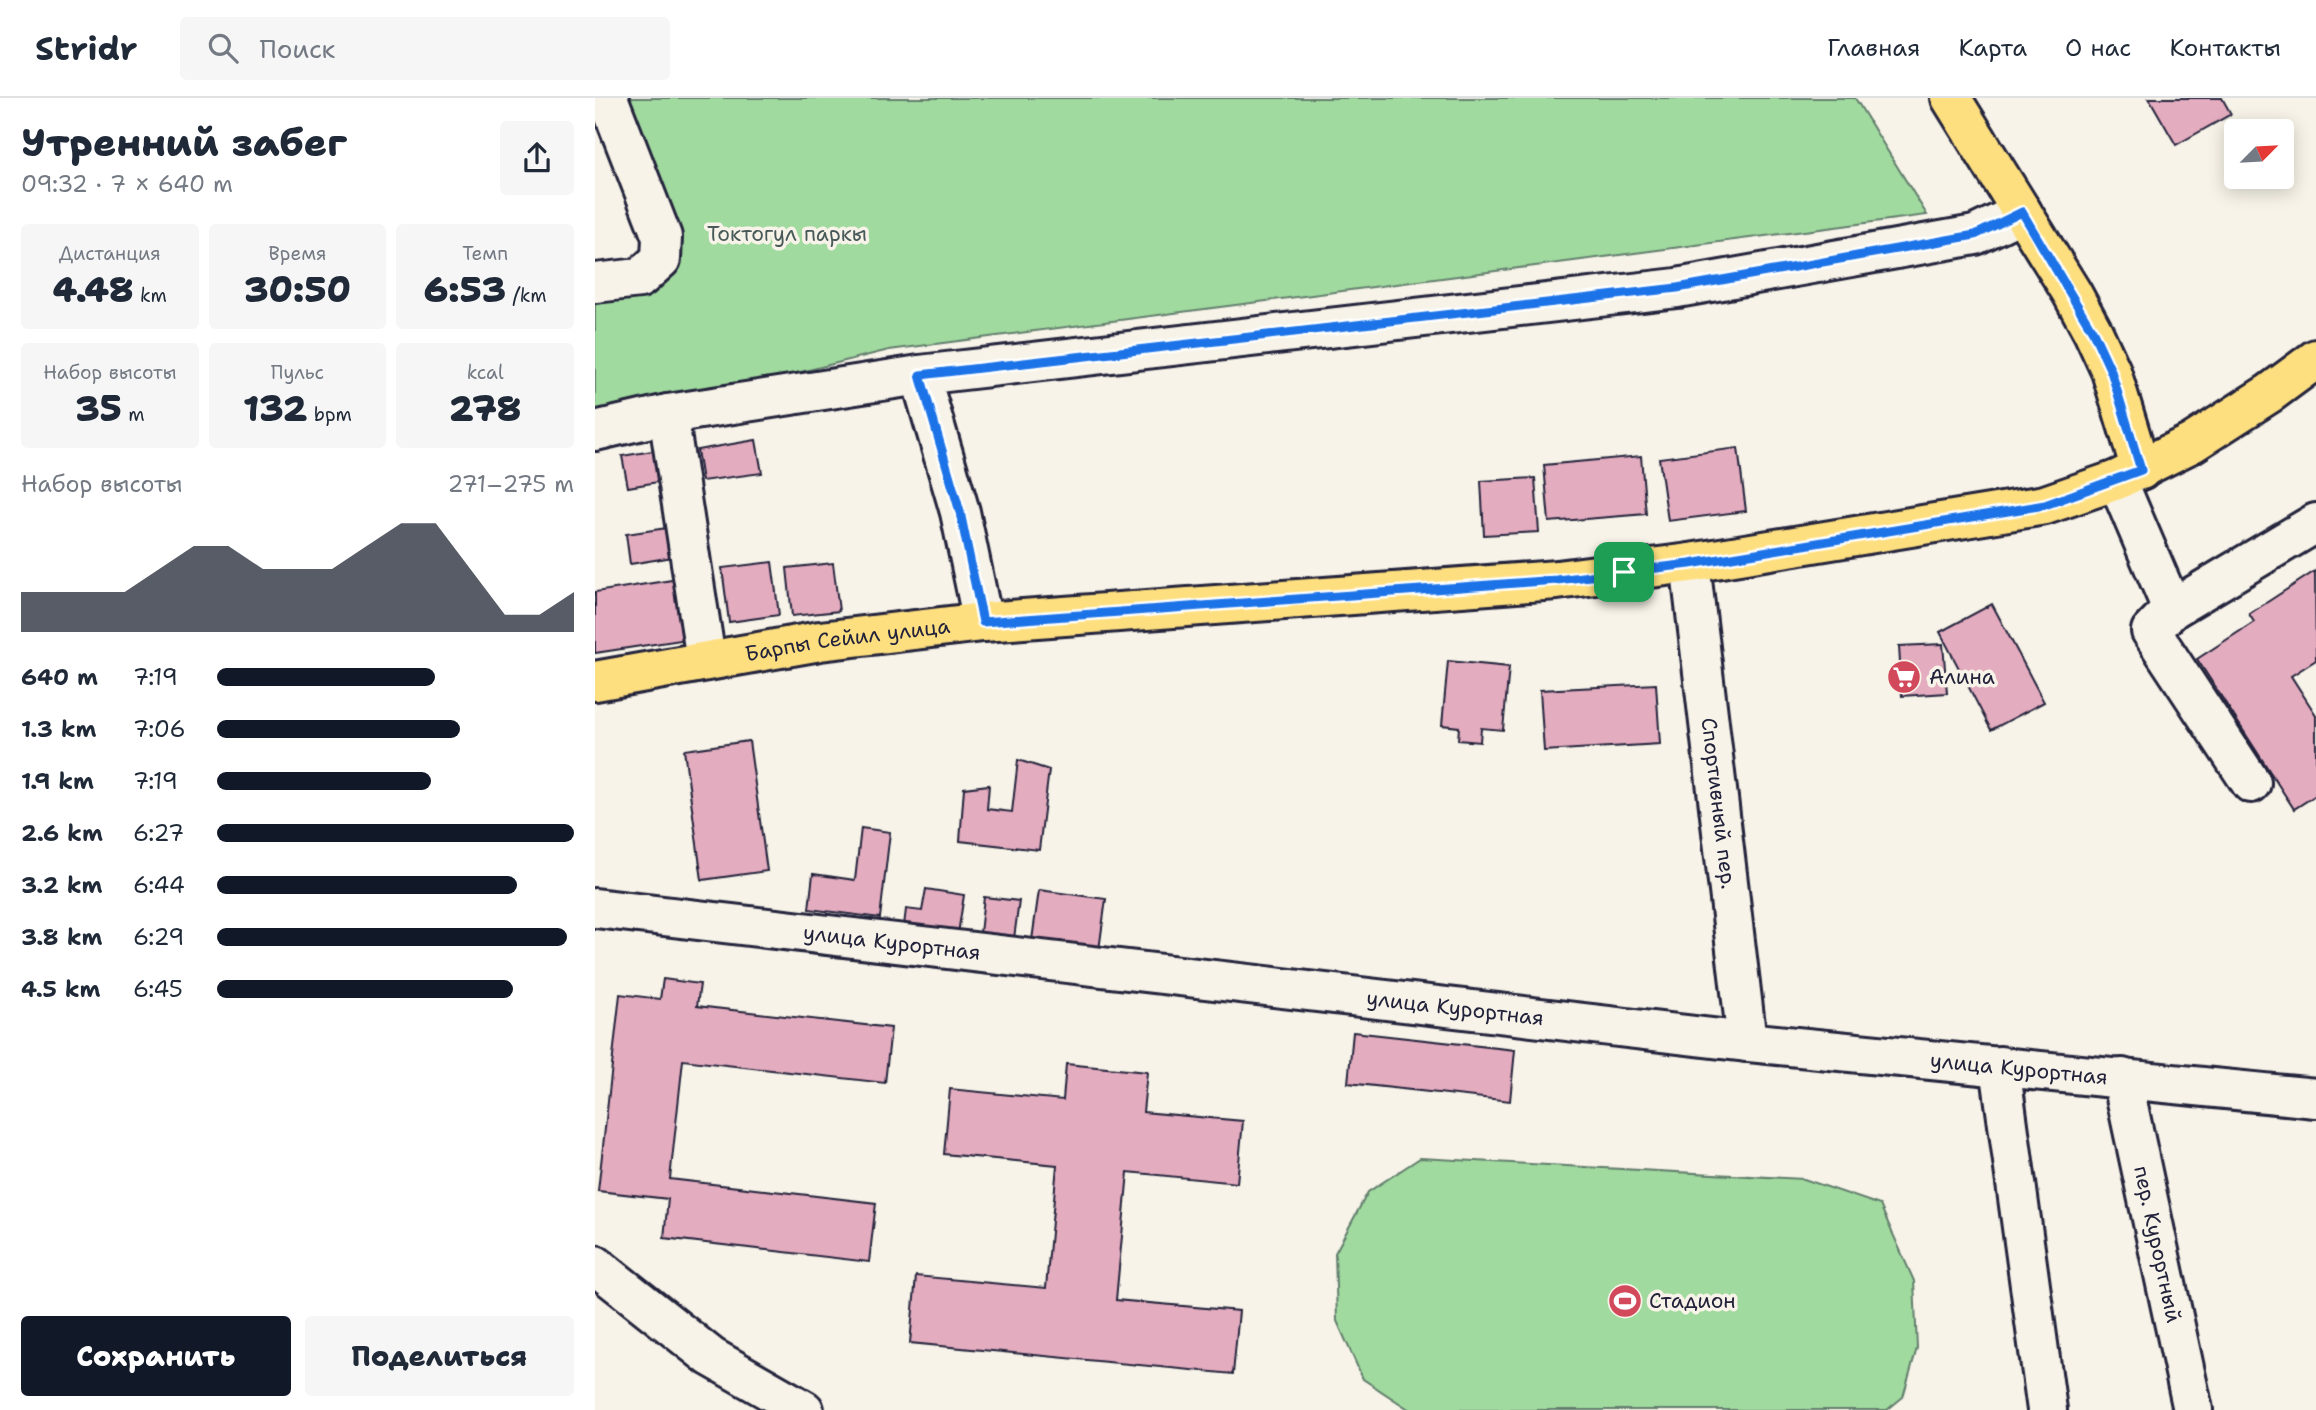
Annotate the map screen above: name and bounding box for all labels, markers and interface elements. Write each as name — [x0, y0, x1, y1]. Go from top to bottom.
search box — [180, 17, 670, 80]
text: Stridr — [35, 26, 138, 71]
icon: search — [204, 29, 242, 67]
text: Поиск — [260, 31, 335, 66]
text: Главная — [1827, 32, 1920, 64]
text: Карта — [1958, 32, 2027, 64]
text: О нас — [2065, 32, 2131, 64]
text: Контакты — [2169, 32, 2281, 64]
text: Утренний забег — [21, 117, 347, 168]
north arrow — [2224, 119, 2294, 189]
map controls — [2224, 119, 2294, 189]
button: share — [500, 121, 574, 195]
text: 09:32 · 7 × 640 m — [21, 169, 233, 199]
park label: Токтогул паркы — [707, 220, 867, 248]
text: Дистанция — [59, 241, 161, 266]
text: Время — [269, 241, 326, 266]
text: Темп — [462, 241, 508, 266]
text: 4.48 — [53, 266, 133, 313]
text: 30:50 — [244, 266, 351, 313]
text: 6:53 — [424, 266, 506, 313]
text: km — [133, 283, 167, 308]
text: /km — [506, 283, 547, 308]
text: Набор высоты — [43, 360, 176, 385]
text: Пульс — [271, 360, 324, 385]
text: kcal — [467, 360, 504, 385]
text: 35 — [75, 385, 122, 432]
text: 132 — [243, 385, 307, 432]
text: 278 — [449, 385, 521, 432]
text: m — [122, 402, 145, 427]
text: bpm — [307, 402, 352, 427]
text: Набор высоты — [21, 469, 182, 499]
text: 271–275 m — [447, 469, 574, 499]
pin — [1594, 542, 1654, 602]
icon: arrive — [1605, 553, 1643, 591]
street label: Барпы Сейил улица — [743, 612, 951, 668]
supermarket icon: Алина — [1885, 658, 1923, 696]
text: 640 m — [21, 662, 98, 692]
text: 7:19 — [133, 662, 178, 692]
place label: Алина — [1929, 663, 1995, 691]
text: 1.3 km — [21, 714, 96, 744]
text: 7:06 — [133, 714, 186, 744]
street label: Спортивный пер. — [1694, 716, 1743, 891]
text: 1.9 km — [21, 766, 94, 796]
text: 7:19 — [133, 766, 178, 796]
text: 2.6 km — [21, 818, 103, 848]
text: 6:27 — [133, 818, 184, 848]
text: 3.2 km — [21, 870, 103, 900]
text: 6:44 — [133, 870, 185, 900]
street label: улица Курортная — [802, 918, 982, 967]
text: 3.8 km — [21, 922, 102, 952]
text: 6:29 — [133, 922, 184, 952]
text: 4.5 km — [21, 974, 101, 1004]
text: 6:45 — [133, 974, 183, 1004]
street label: улица Курортная — [1365, 984, 1545, 1032]
street label: улица Курортная — [1929, 1046, 2109, 1091]
street label: пер. Курортный — [2127, 1163, 2188, 1326]
sports icon: Стадион — [1606, 1282, 1644, 1320]
place label: Стадион — [1649, 1287, 1736, 1315]
button: Сохранить — [21, 1316, 291, 1396]
button: Поделиться — [305, 1316, 574, 1396]

